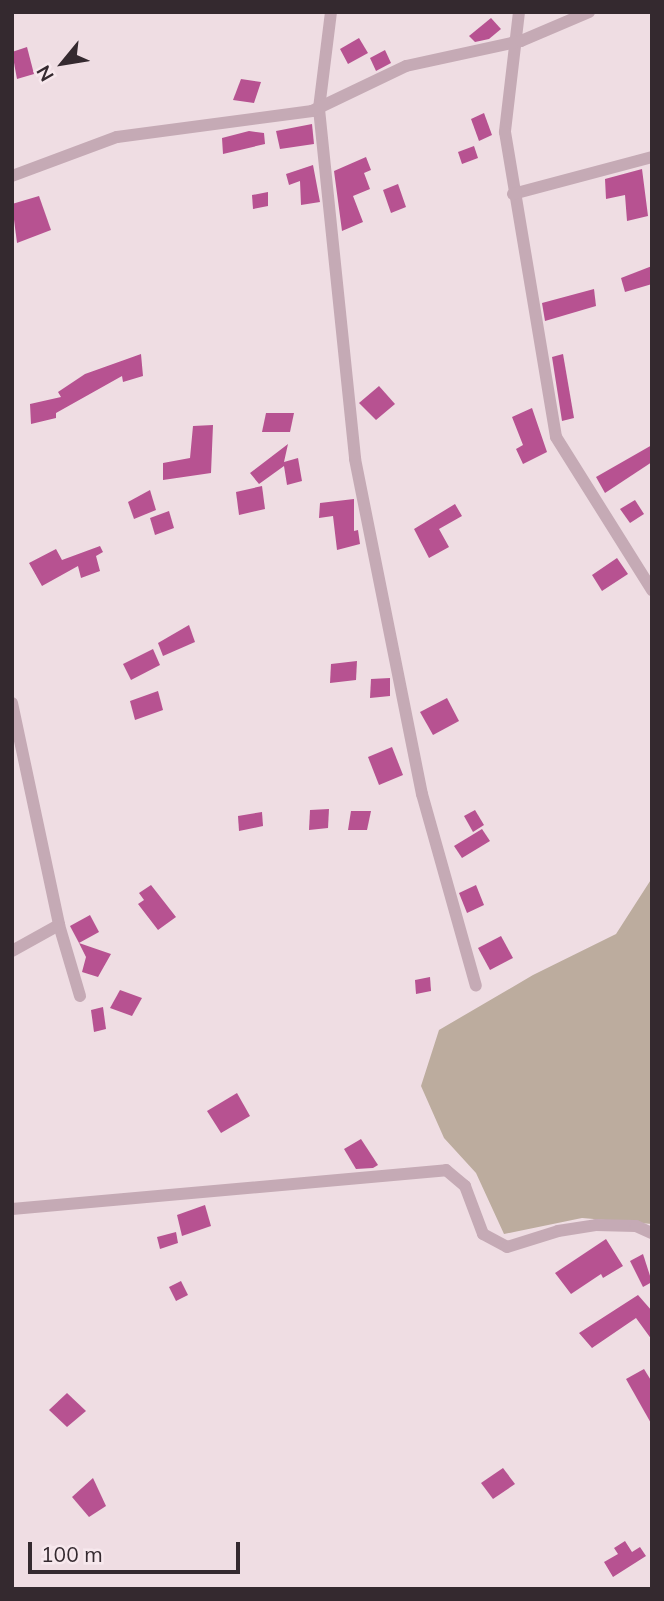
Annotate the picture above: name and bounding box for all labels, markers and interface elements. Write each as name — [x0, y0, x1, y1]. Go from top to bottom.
north arrow — [28, 28, 98, 98]
text: N — [31, 61, 59, 86]
scale bar — [32, 1528, 243, 1572]
text: 100 m — [41, 1541, 103, 1567]

